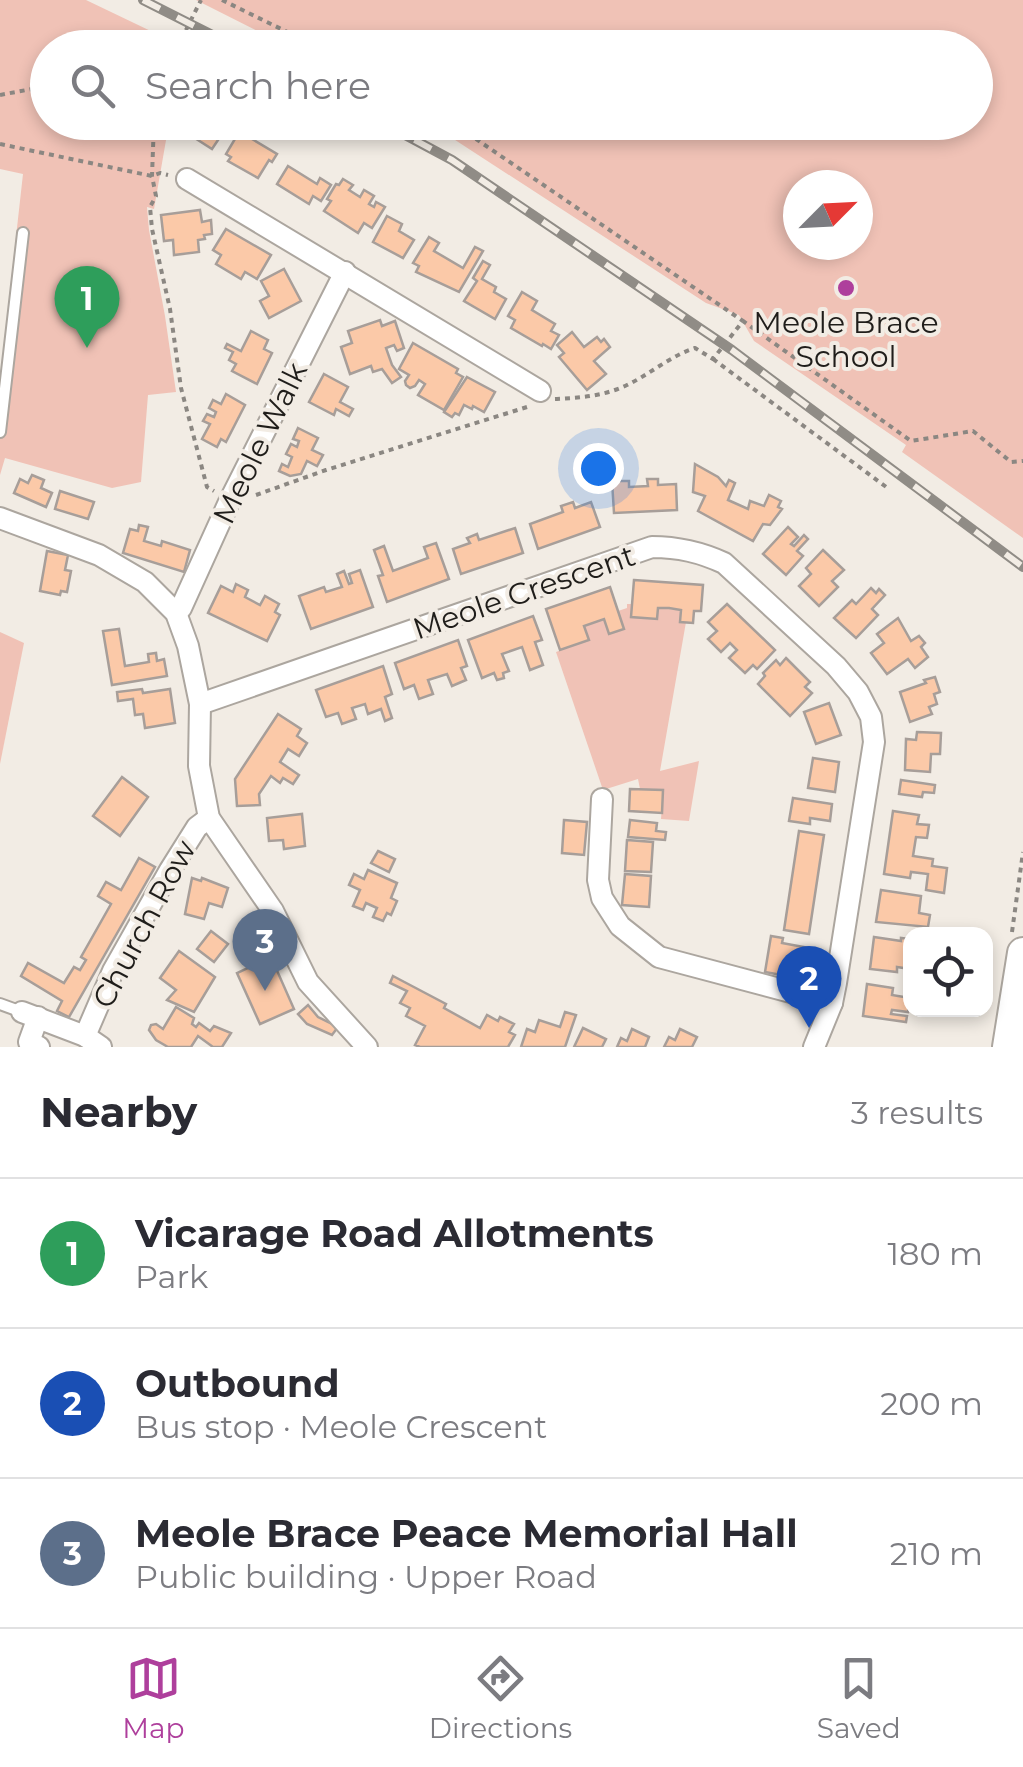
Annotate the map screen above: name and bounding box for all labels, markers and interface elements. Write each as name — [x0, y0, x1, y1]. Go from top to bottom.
search box — [30, 30, 993, 140]
icon: search — [65, 58, 120, 113]
text: Search here — [145, 62, 371, 109]
north arrow — [783, 170, 873, 260]
pin: 1 — [54, 266, 120, 348]
marker: Meole Brace School — [835, 277, 857, 299]
place label: Meole Brace School — [753, 304, 939, 375]
street label: Meole Walk — [205, 356, 315, 530]
your location — [573, 443, 624, 494]
street label: Meole Crescent — [408, 537, 640, 647]
street label: Church Row — [84, 833, 204, 1014]
pin: 3 — [232, 908, 298, 991]
map controls — [903, 927, 993, 1017]
button: locate — [903, 927, 993, 1017]
pin: 2 — [776, 946, 842, 1028]
text: Nearby — [40, 1086, 197, 1138]
text: 3 results — [851, 1093, 983, 1132]
text: Vicarage Road Allotments — [135, 1210, 654, 1257]
text: 1 — [66, 1234, 79, 1273]
text: 180 m — [888, 1234, 983, 1273]
text: Park — [135, 1257, 208, 1296]
text: Outbound — [135, 1360, 340, 1407]
text: 2 — [63, 1384, 82, 1423]
text: 200 m — [880, 1384, 983, 1423]
text: Bus stop · Meole Crescent — [135, 1407, 547, 1446]
text: Meole Brace Peace Memorial Hall — [135, 1510, 798, 1557]
text: 3 — [63, 1534, 82, 1573]
text: 210 m — [890, 1534, 983, 1573]
text: Public building · Upper Road — [135, 1557, 597, 1596]
tab: Map — [122, 1651, 184, 1745]
tab: Directions — [429, 1651, 572, 1745]
tab: Saved — [817, 1651, 901, 1745]

